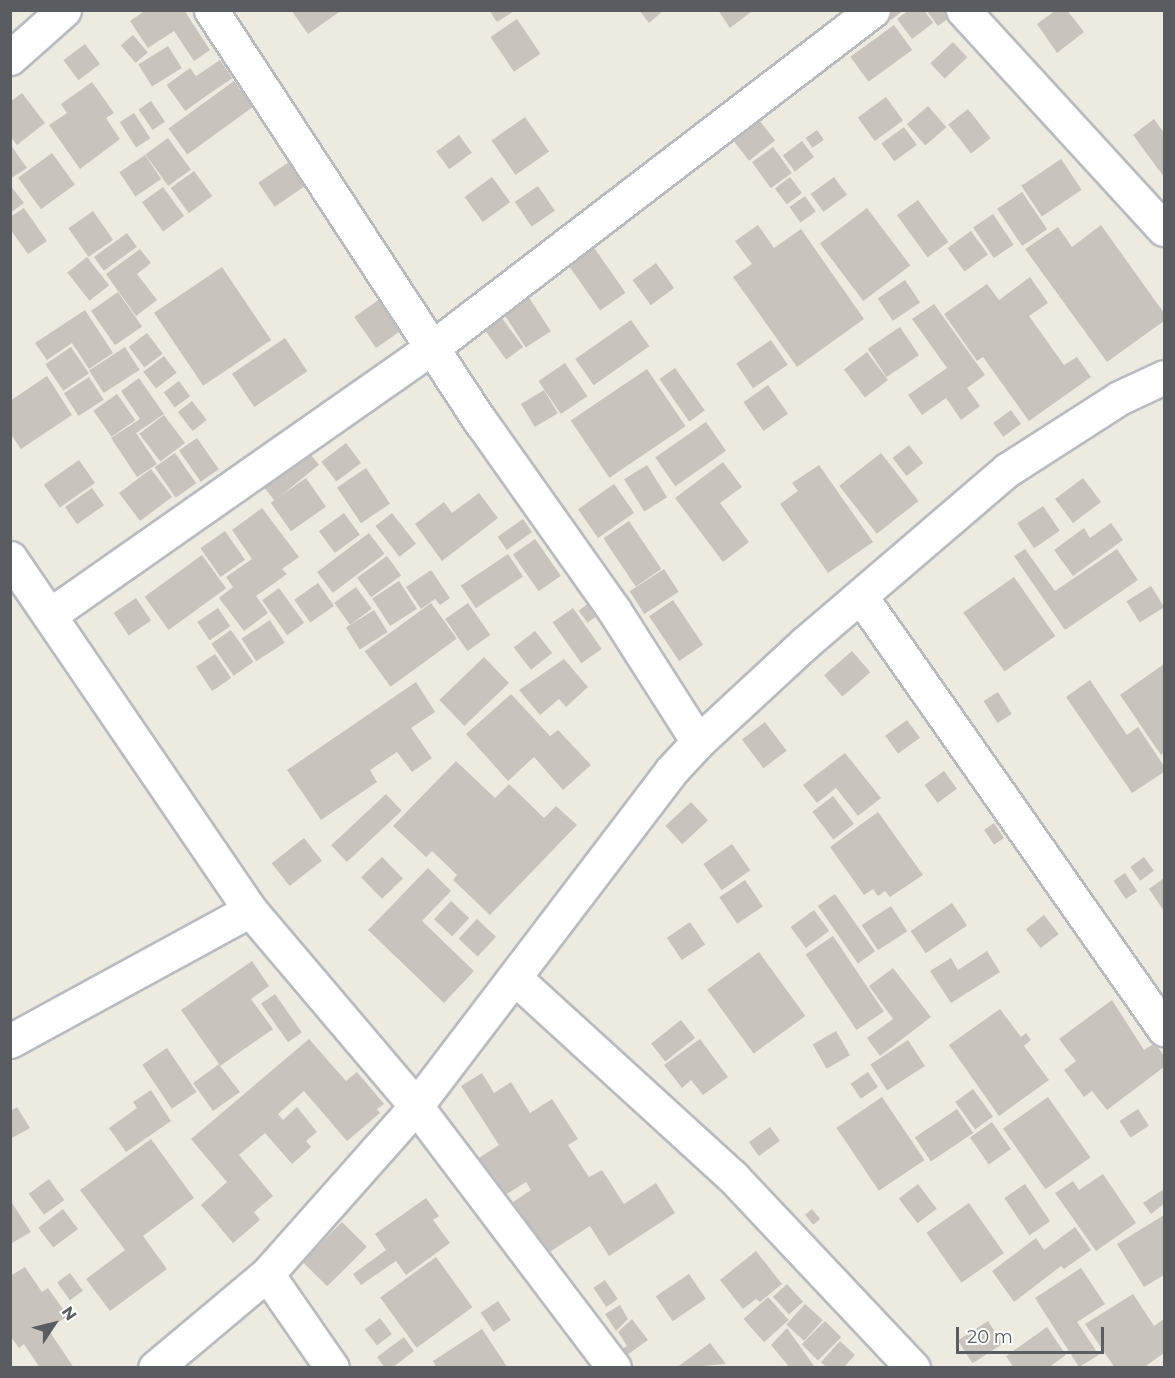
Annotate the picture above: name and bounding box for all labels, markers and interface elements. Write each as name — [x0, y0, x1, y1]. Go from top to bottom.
north arrow — [24, 1294, 84, 1354]
text: N — [58, 1303, 81, 1324]
scale bar — [959, 1315, 1108, 1353]
text: 20 m — [967, 1326, 1013, 1348]

